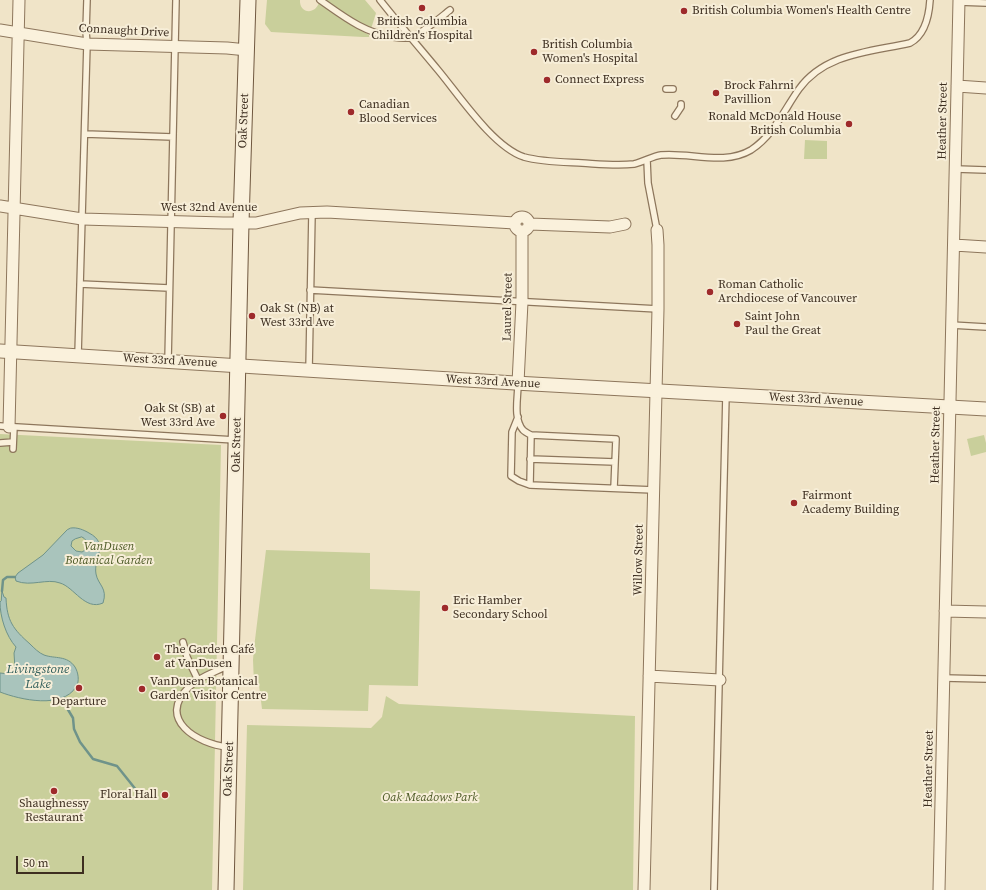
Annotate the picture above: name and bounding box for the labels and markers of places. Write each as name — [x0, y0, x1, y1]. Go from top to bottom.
marker: British Columbia Children's Hospital — [417, 3, 427, 13]
place label: British Columbia Women's Health Centre — [692, 4, 911, 18]
marker: British Columbia Women's Health Centre — [679, 6, 689, 16]
place label: British Columbia Children's Hospital — [371, 15, 473, 43]
place label: British Columbia Women's Hospital — [542, 38, 638, 66]
marker: British Columbia Women's Hospital — [529, 47, 539, 57]
place label: Connect Express — [555, 73, 644, 87]
marker: Connect Express — [542, 75, 552, 85]
place label: Brock Fahrni Pavillion — [724, 79, 794, 107]
marker: Brock Fahrni Pavillion — [711, 88, 721, 98]
place label: Canadian Blood Services — [359, 98, 437, 126]
marker: Canadian Blood Services — [346, 107, 356, 117]
place label: Ronald McDonald House British Columbia — [708, 110, 841, 138]
marker: Ronald McDonald House British Columbia — [844, 119, 854, 129]
place label: Roman Catholic Archdiocese of Vancouver — [718, 278, 857, 306]
marker: Roman Catholic Archdiocese of Vancouver — [705, 287, 715, 297]
place label: Oak St (NB) at West 33rd Ave — [260, 302, 334, 330]
place label: Saint John Paul the Great — [745, 310, 821, 338]
marker: Oak St (NB) at West 33rd Ave — [247, 311, 257, 321]
marker: Saint John Paul the Great — [732, 319, 742, 329]
place label: Oak St (SB) at West 33rd Ave — [141, 402, 215, 430]
marker: Oak St (SB) at West 33rd Ave — [218, 411, 228, 421]
place label: Fairmont Academy Building — [802, 489, 899, 517]
marker: Fairmont Academy Building — [789, 498, 799, 508]
place label: Eric Hamber Secondary School — [453, 594, 548, 622]
marker: Eric Hamber Secondary School — [440, 603, 450, 613]
place label: The Garden Café at VanDusen — [165, 643, 254, 671]
marker: The Garden Café at VanDusen — [152, 652, 162, 662]
place label: VanDusen Botanical Garden Visitor Centre — [150, 675, 267, 703]
marker: Departure — [74, 683, 84, 693]
marker: VanDusen Botanical Garden Visitor Centre — [137, 684, 147, 694]
place label: Departure — [52, 695, 106, 709]
marker: Shaughnessy Restaurant — [49, 786, 59, 796]
place label: Floral Hall — [100, 788, 157, 802]
marker: Floral Hall — [160, 790, 170, 800]
place label: Shaughnessy Restaurant — [19, 797, 89, 825]

